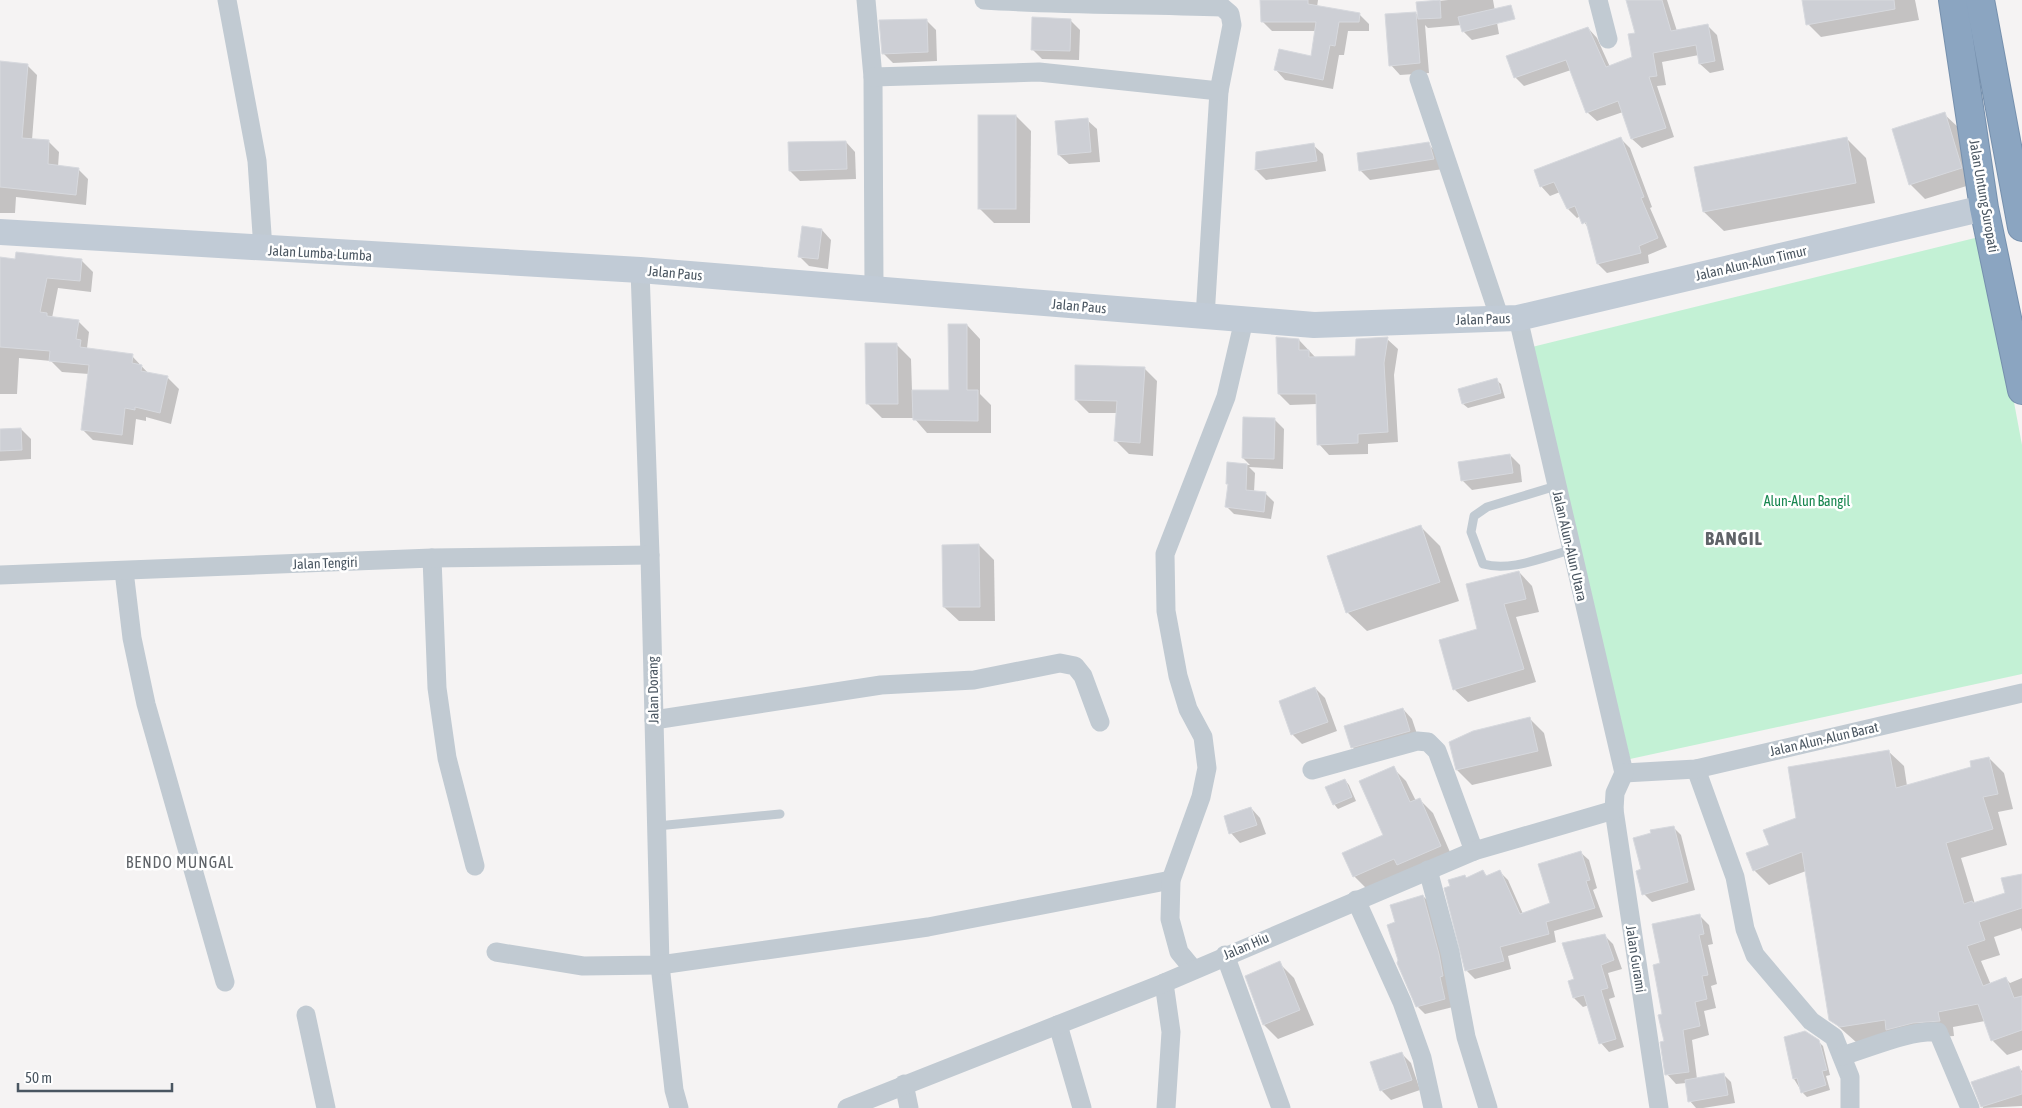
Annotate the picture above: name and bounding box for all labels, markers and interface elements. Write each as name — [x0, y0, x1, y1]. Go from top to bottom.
street label: Jalan Untung Suropati — [1966, 138, 2002, 254]
street label: Jalan Lumba-Lumba — [268, 242, 372, 264]
street label: Jalan Alun-Alun Timur — [1694, 242, 1809, 284]
street label: Jalan Paus — [647, 263, 703, 283]
street label: Jalan Paus — [1051, 296, 1107, 316]
street label: Jalan Paus — [1455, 310, 1511, 328]
street label: Jalan Alun-Alun Utara — [1550, 489, 1590, 603]
park label: Alun-Alun Bangil — [1764, 493, 1851, 509]
district label: BANGIL — [1705, 527, 1763, 549]
street label: Jalan Tengiri — [292, 554, 358, 572]
street label: Jalan Dorang — [644, 656, 662, 724]
street label: Jalan Alun-Alun Barat — [1768, 719, 1880, 759]
district label: BENDO MUNGAL — [126, 853, 234, 871]
street label: Jalan Gurami — [1623, 924, 1649, 994]
street label: Jalan Hiu — [1221, 929, 1271, 963]
scale bar — [18, 1060, 171, 1092]
text: 50 m — [25, 1069, 52, 1086]

